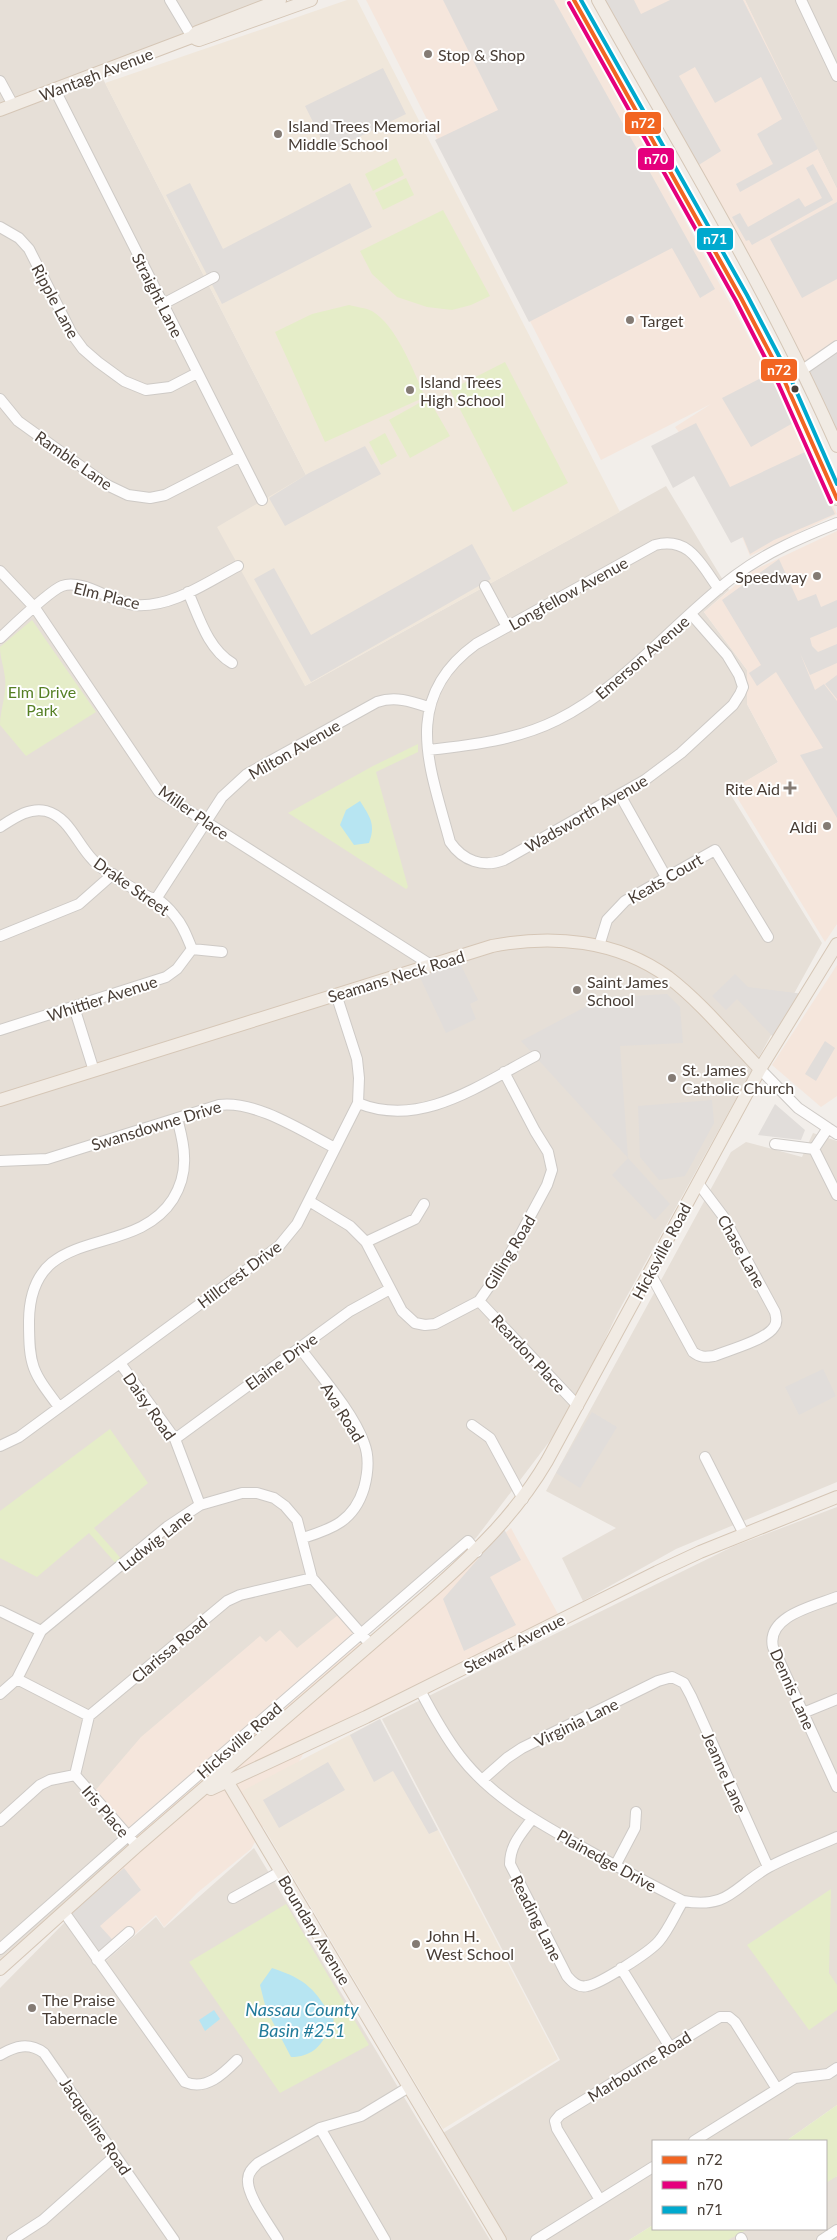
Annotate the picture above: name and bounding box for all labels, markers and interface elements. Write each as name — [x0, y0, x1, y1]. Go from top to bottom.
street label: Wantagh Avenue — [37, 44, 155, 104]
place label: Stop & Shop — [438, 45, 525, 64]
marker: Stop & Shop — [422, 48, 434, 60]
line badge: n72 — [624, 111, 662, 135]
text: n72 — [631, 114, 655, 131]
place label: Island Trees Memorial Middle School — [288, 116, 440, 153]
marker: Island Trees Memorial Middle School — [272, 128, 284, 140]
line badge: n70 — [637, 147, 675, 171]
text: n70 — [644, 150, 668, 167]
line badge: n71 — [696, 227, 734, 251]
text: n71 — [703, 230, 727, 247]
street label: Straight Lane — [129, 250, 187, 340]
street label: Ripple Lane — [28, 261, 84, 341]
place label: Target — [640, 311, 684, 330]
marker: Target — [624, 314, 636, 326]
line badge: n72 — [760, 358, 798, 382]
text: n72 — [767, 361, 791, 378]
place label: Island Trees High School — [420, 372, 504, 409]
marker: Island Trees High School — [404, 384, 416, 396]
unlabelled marker — [790, 384, 800, 394]
street label: Ramble Lane — [32, 426, 116, 494]
street label: Longfellow Avenue — [505, 552, 631, 634]
place label: Speedway — [735, 567, 808, 586]
marker: Speedway — [811, 570, 823, 582]
street label: Elm Place — [72, 578, 142, 612]
street label: Emerson Avenue — [591, 611, 693, 703]
park label: Elm Drive Park — [8, 682, 76, 719]
street label: Milton Avenue — [245, 715, 343, 783]
street label: Wadsworth Avenue — [521, 770, 651, 856]
place label: Rite Aid — [725, 779, 780, 798]
street label: Miller Place — [155, 781, 233, 843]
marker: Rite Aid — [784, 782, 796, 794]
place label: Aldi — [790, 817, 817, 836]
marker: Aldi — [821, 820, 833, 832]
street label: Keats Court — [624, 849, 706, 907]
street label: Drake Street — [91, 853, 174, 919]
street label: Seamans Neck Road — [325, 946, 467, 1006]
street label: Whittier Avenue — [45, 971, 159, 1025]
place label: Saint James School — [587, 972, 669, 1009]
marker: Saint James School — [571, 984, 583, 996]
place label: St. James Catholic Church — [682, 1060, 794, 1097]
marker: St. James Catholic Church — [666, 1072, 678, 1084]
street label: Swansdowne Drive — [89, 1096, 223, 1154]
street label: Hicksville Road — [628, 1200, 694, 1302]
street label: Gilling Road — [479, 1211, 539, 1293]
street label: Chase Lane — [714, 1211, 770, 1291]
street label: Hillcrest Drive — [193, 1236, 285, 1312]
street label: Reardon Place — [488, 1310, 570, 1396]
street label: Elaine Drive — [241, 1329, 321, 1393]
street label: Daisy Road — [120, 1369, 180, 1443]
street label: Ava Road — [318, 1379, 368, 1445]
street label: Ludwig Lane — [114, 1505, 196, 1575]
street label: Stewart Avenue — [460, 1609, 568, 1677]
street label: Clarissa Road — [127, 1612, 211, 1686]
street label: Dennis Lane — [767, 1645, 819, 1733]
street label: Virginia Lane — [531, 1694, 621, 1750]
street label: Hicksville Road — [193, 1698, 285, 1782]
street label: Jeanne Lane — [699, 1728, 751, 1816]
street label: Iris Place — [78, 1781, 134, 1841]
street label: Plainedge Drive — [554, 1825, 660, 1895]
street label: Boundary Avenue — [275, 1872, 355, 1988]
street label: Reading Lane — [507, 1872, 567, 1964]
place label: John H. West School — [426, 1926, 514, 1963]
marker: John H. West School — [410, 1938, 422, 1950]
place label: The Praise Tabernacle — [42, 1990, 118, 2027]
water label: Nassau County Basin #251 — [245, 1998, 359, 2041]
marker: The Praise Tabernacle — [26, 2002, 38, 2014]
street label: Marbourne Road — [584, 2027, 694, 2105]
street label: Jacqueline Road — [57, 2074, 135, 2178]
legend — [652, 2140, 827, 2230]
text: n72 — [697, 2150, 723, 2168]
text: n70 — [697, 2175, 723, 2193]
text: n71 — [697, 2200, 723, 2218]

